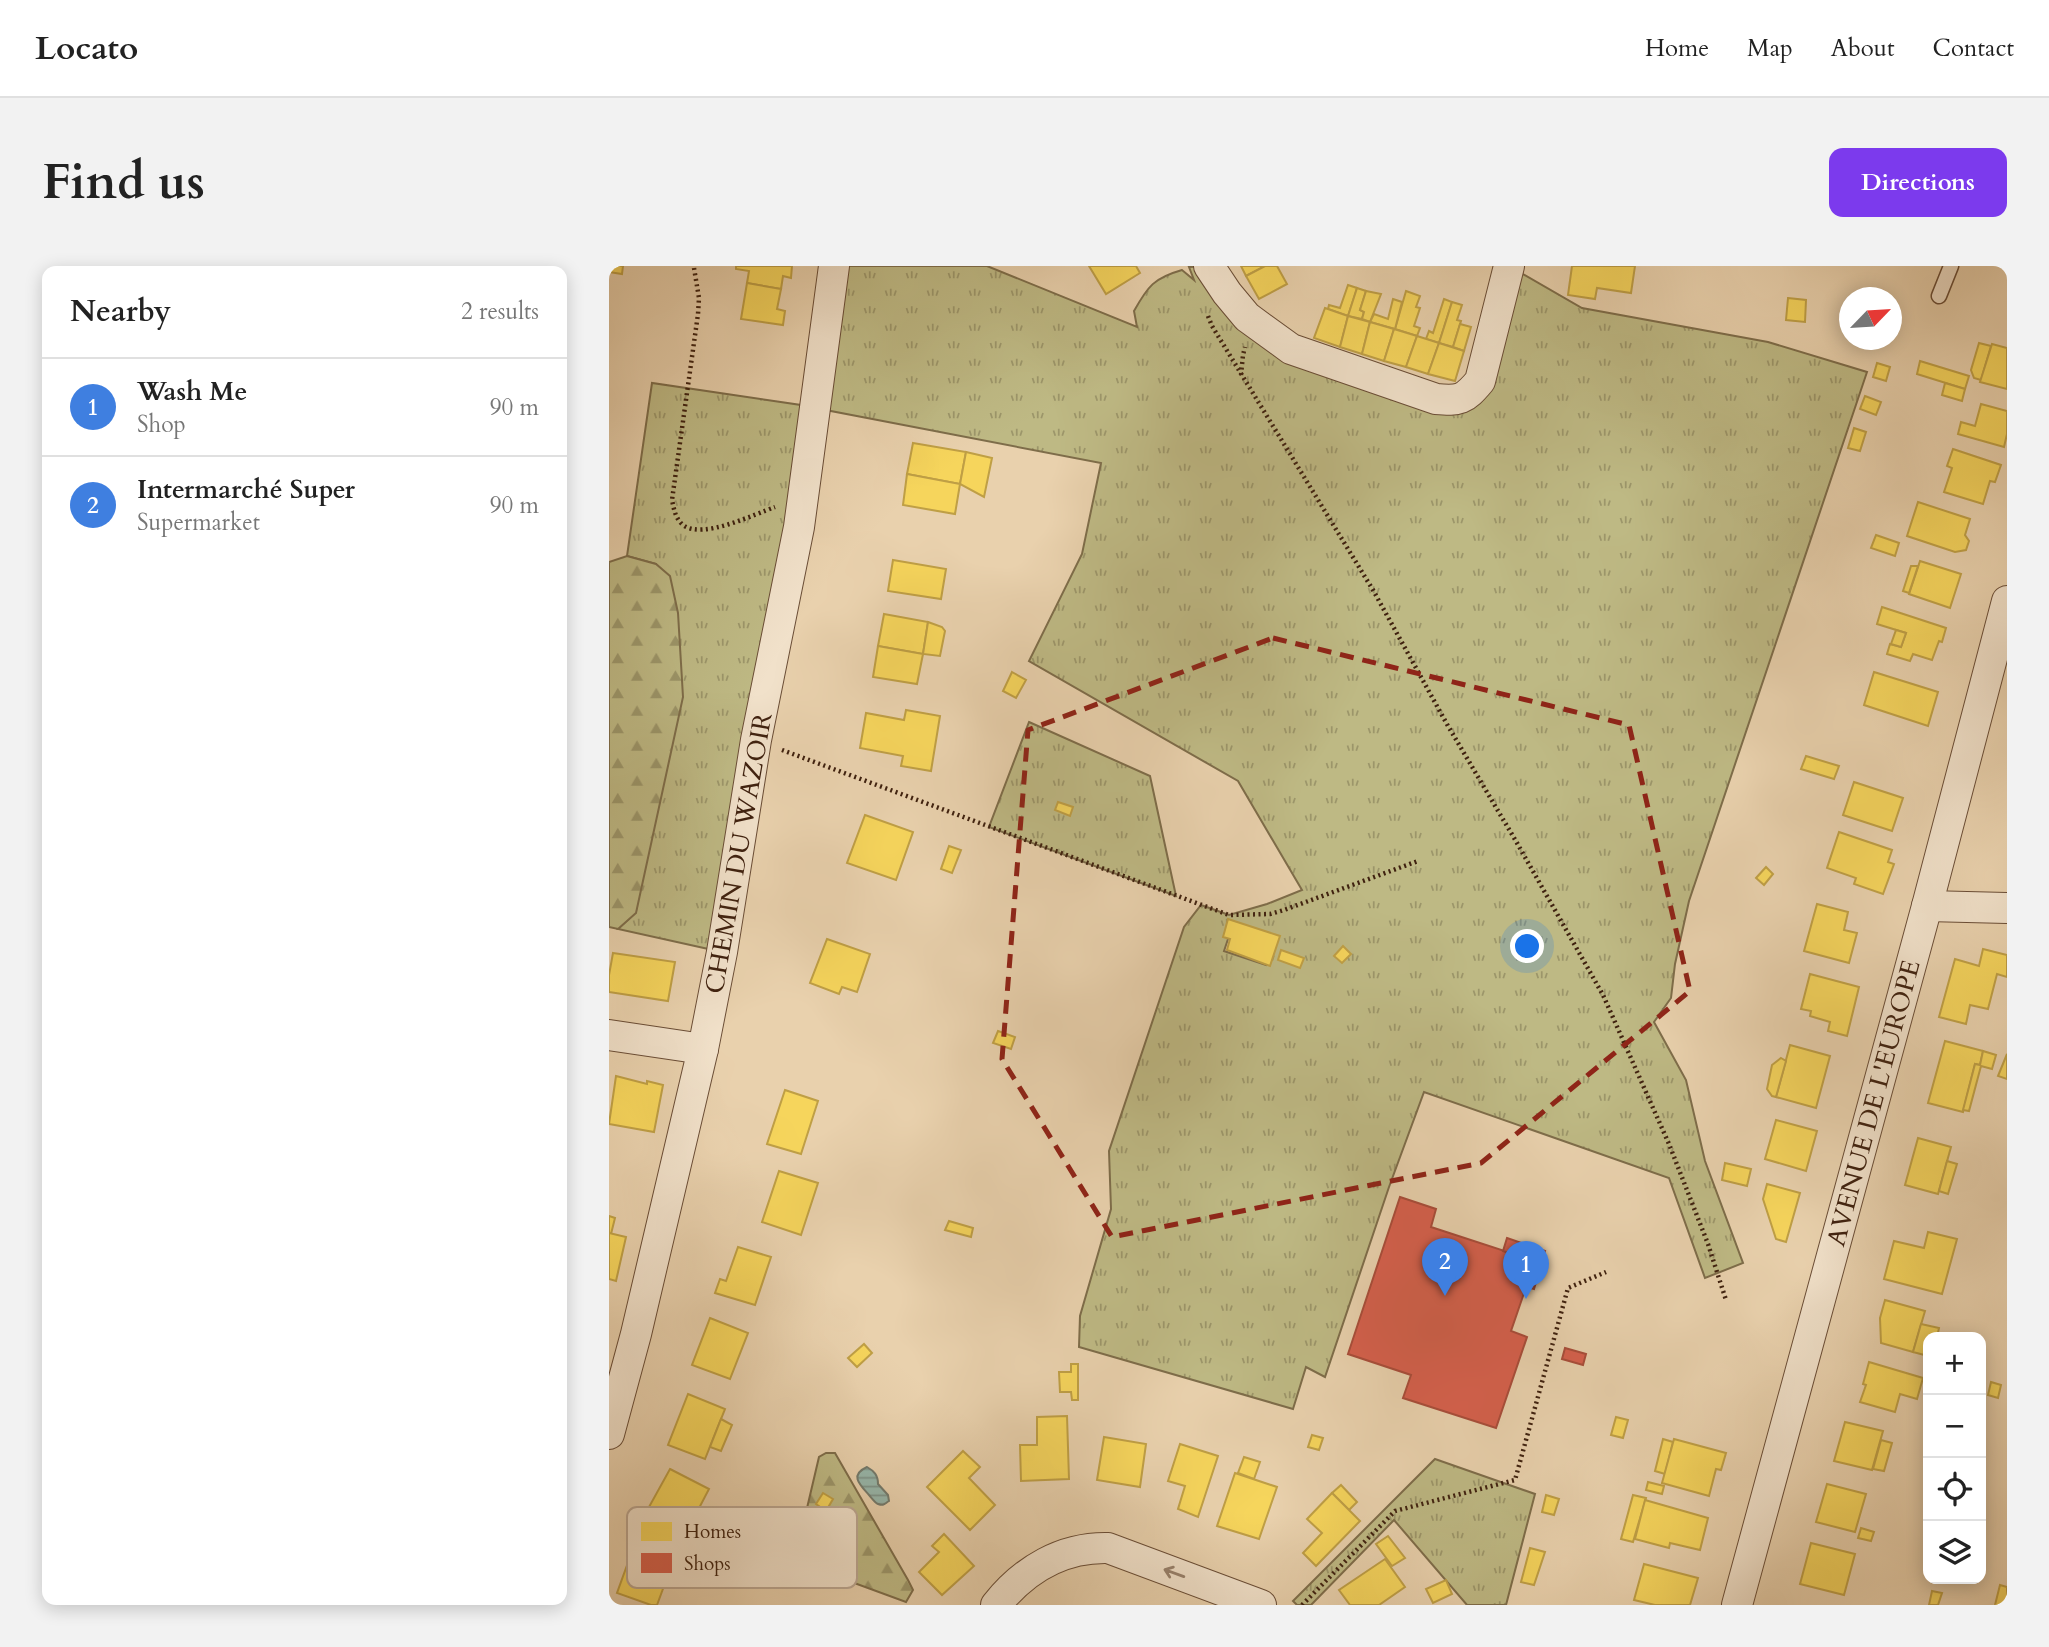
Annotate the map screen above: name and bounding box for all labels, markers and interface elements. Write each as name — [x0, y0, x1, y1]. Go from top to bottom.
text: Locato — [35, 26, 138, 71]
text: Home — [1645, 32, 1709, 65]
text: Map — [1747, 32, 1793, 65]
text: About — [1831, 32, 1895, 65]
text: Contact — [1933, 32, 2014, 65]
button: Directions — [1829, 148, 2007, 217]
text: Find us — [42, 149, 205, 216]
north arrow — [1839, 287, 1902, 350]
text: Nearby — [70, 291, 171, 332]
text: 2 results — [461, 296, 539, 327]
text: Wash Me — [137, 374, 247, 409]
text: 1 — [87, 392, 99, 423]
text: 90 m — [490, 392, 539, 423]
text: Shop — [137, 409, 186, 440]
text: Intermarché Super — [137, 472, 355, 507]
text: 2 — [87, 490, 99, 521]
text: 90 m — [490, 490, 539, 521]
text: Supermarket — [137, 507, 260, 538]
street label: CHEMIN DU WAZOIR — [697, 710, 780, 996]
your location — [1510, 929, 1544, 963]
street label: AVENUE DE L'EUROPE — [1818, 956, 1929, 1250]
pin: 2 — [1422, 1238, 1468, 1296]
pin: 1 — [1503, 1241, 1549, 1299]
map controls — [1923, 1332, 1986, 1584]
button: + — [1923, 1332, 1986, 1395]
button: − — [1923, 1395, 1986, 1458]
button: locate — [1923, 1458, 1986, 1521]
legend — [627, 1507, 857, 1588]
text: Homes — [684, 1519, 741, 1545]
button: layers — [1923, 1521, 1986, 1584]
text: Shops — [684, 1551, 731, 1577]
one-way arrow — [1163, 1565, 1185, 1578]

